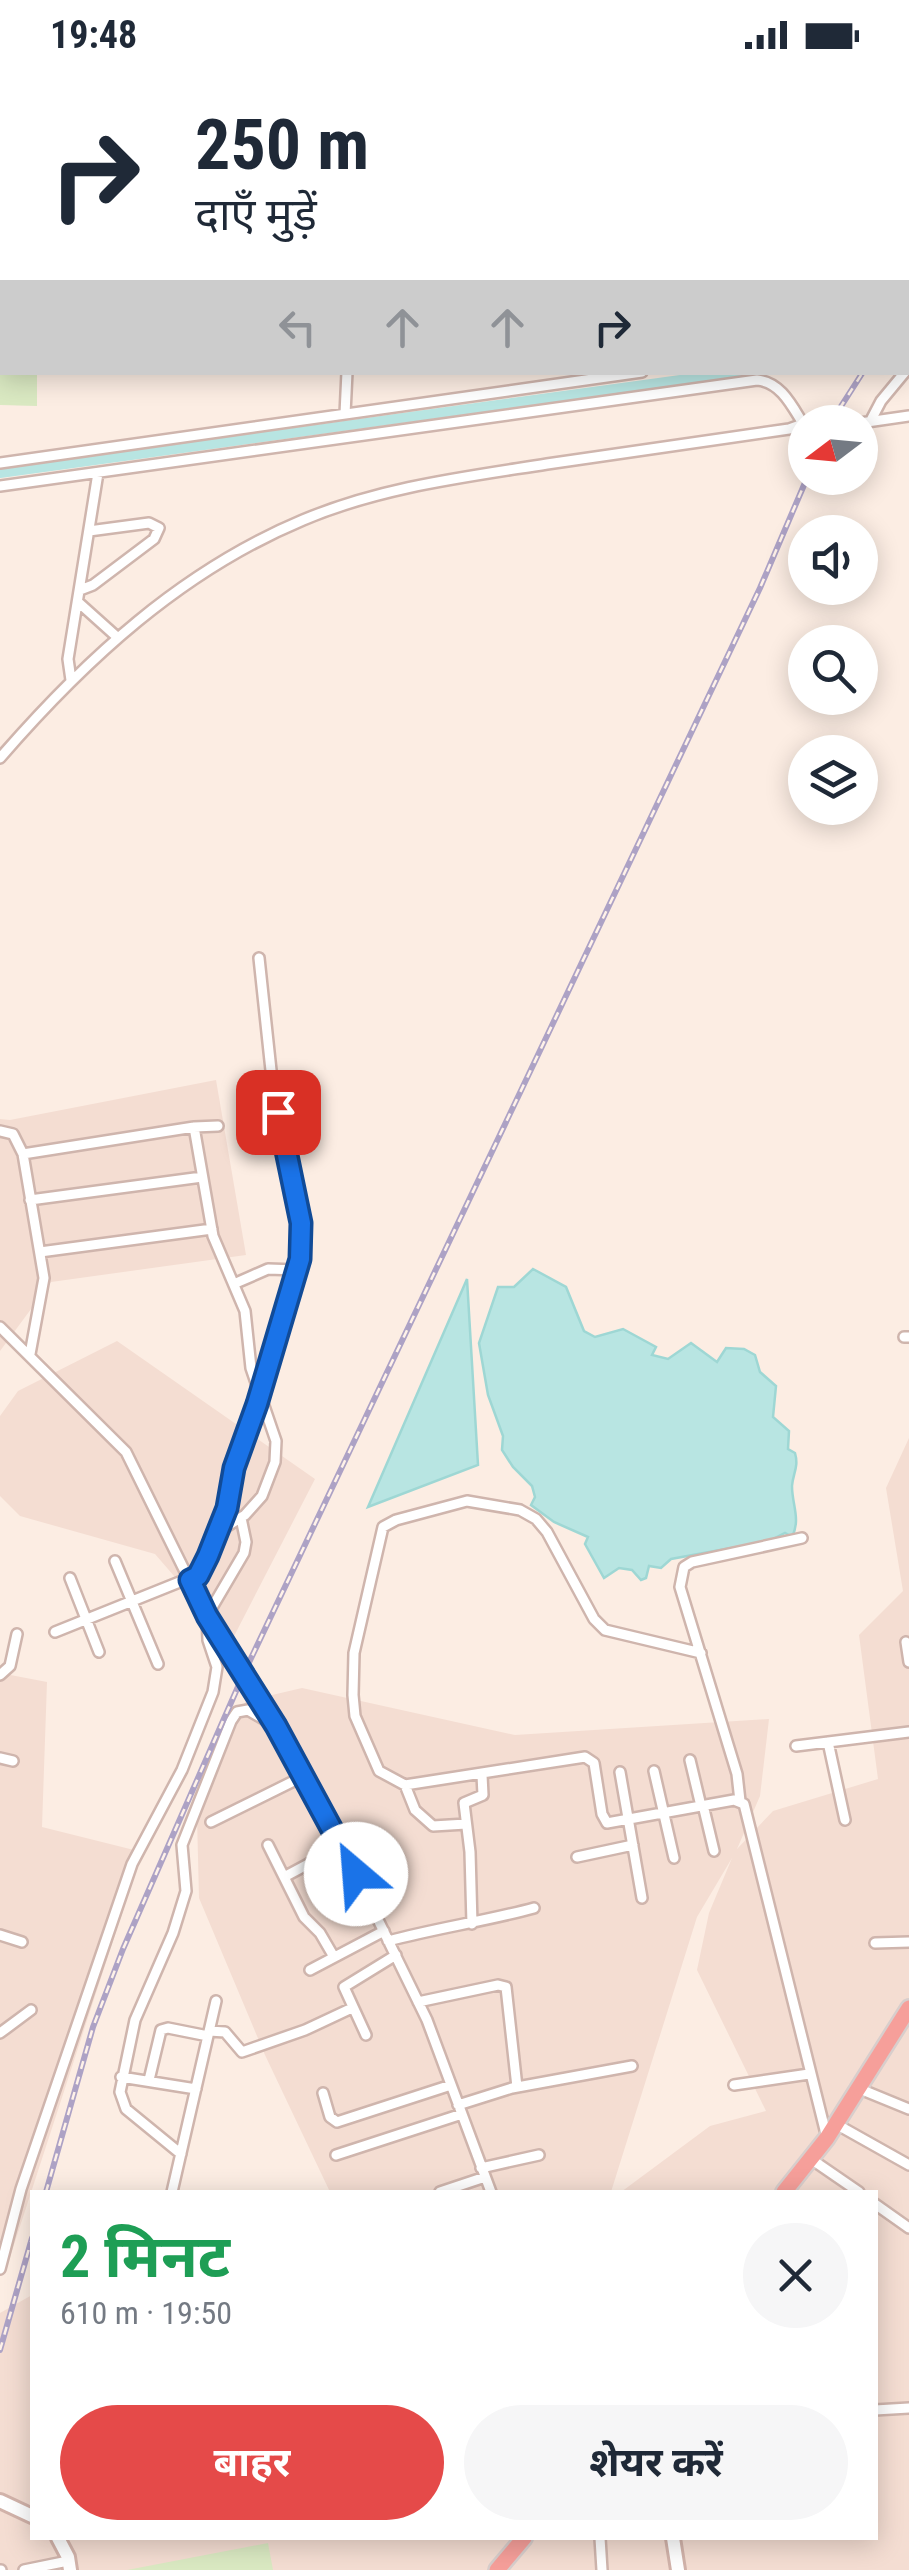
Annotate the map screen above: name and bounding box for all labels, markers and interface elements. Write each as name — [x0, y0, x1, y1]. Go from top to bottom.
text: 19:48 — [50, 13, 137, 57]
text: 250 m — [195, 104, 369, 186]
icon: right — [30, 110, 160, 240]
text: दाएँ मुड़ें — [195, 188, 317, 241]
icon: left — [270, 300, 325, 355]
icon: ahead — [375, 300, 430, 355]
icon: ahead — [480, 300, 535, 355]
icon: right — [585, 300, 640, 355]
north arrow — [788, 405, 878, 495]
map controls — [788, 405, 878, 825]
button: sound — [788, 515, 878, 605]
button: search — [788, 625, 878, 715]
button: layers — [788, 735, 878, 825]
pin — [236, 1070, 321, 1155]
icon: arrive — [251, 1085, 306, 1140]
position arrow — [304, 1822, 408, 1926]
text: 2 मिनट — [60, 2221, 230, 2292]
button: close — [743, 2223, 848, 2328]
text: 610 m · 19:50 — [60, 2294, 232, 2332]
button: बाहर — [60, 2405, 444, 2520]
button: शेयर करें — [464, 2405, 848, 2520]

